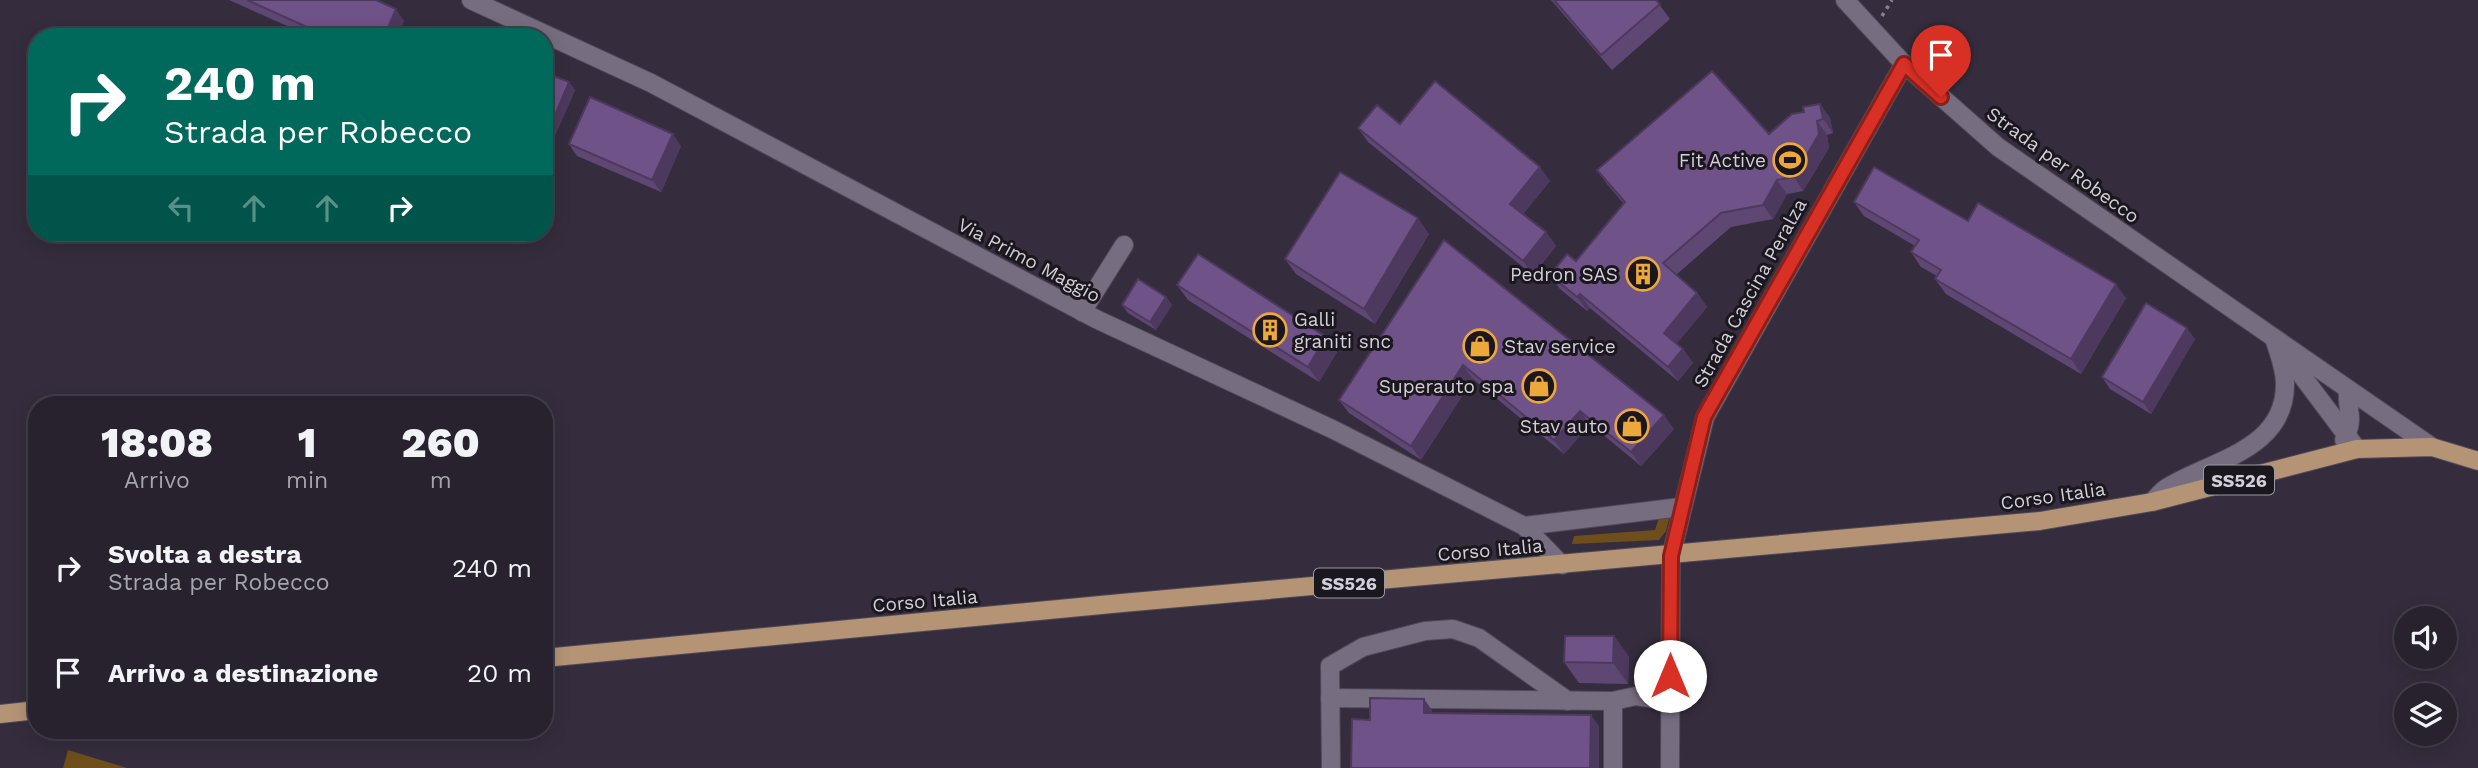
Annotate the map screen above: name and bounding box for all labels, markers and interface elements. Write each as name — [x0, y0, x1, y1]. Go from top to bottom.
pin — [1911, 25, 1971, 97]
icon: arrive — [1922, 36, 1960, 74]
text: 240 m — [164, 54, 316, 112]
icon: right — [49, 56, 140, 147]
street label: Strada per Robecco — [1982, 102, 2144, 228]
text: Strada per Robecco — [164, 113, 472, 151]
sports icon: Fit Active — [1771, 141, 1809, 179]
place label: Fit Active — [1679, 149, 1766, 172]
icon: left — [162, 189, 200, 227]
icon: ahead — [235, 189, 273, 227]
icon: ahead — [308, 189, 346, 227]
icon: right — [381, 189, 419, 227]
street label: Strada Cascina Peralza — [1688, 194, 1812, 391]
street label: Via Primo Maggio — [954, 213, 1104, 307]
building icon: Pedron SAS — [1624, 255, 1662, 293]
place label: Pedron SAS — [1510, 263, 1618, 286]
place label: Galli graniti snc — [1294, 308, 1391, 353]
building icon: Galli graniti snc — [1251, 311, 1289, 349]
shop icon: Stav service — [1461, 327, 1499, 365]
place label: Stav service — [1504, 335, 1616, 358]
shop icon: Superauto spa — [1520, 367, 1558, 405]
place label: Superauto spa — [1379, 375, 1514, 398]
shop icon: Stav auto — [1613, 407, 1651, 445]
place label: Stav auto — [1520, 415, 1608, 438]
text: 18:08 — [101, 418, 213, 467]
text: 1 — [298, 418, 316, 467]
text: 260 — [401, 418, 480, 467]
road number: SS526 — [2204, 466, 2274, 494]
text: Arrivo — [124, 467, 190, 494]
text: min — [286, 467, 328, 494]
text: m — [430, 467, 452, 494]
street label: Corso Italia — [1999, 477, 2107, 515]
street label: Corso Italia — [1436, 534, 1544, 566]
text: Svolta a destra — [108, 539, 301, 569]
icon: right — [49, 549, 87, 587]
text: 240 m — [452, 553, 532, 583]
road number: SS526 — [1314, 568, 1384, 598]
text: Strada per Robecco — [108, 569, 330, 596]
street label: Corso Italia — [871, 585, 979, 617]
map controls — [2394, 606, 2457, 746]
button: sound — [2394, 606, 2457, 669]
position arrow — [1633, 639, 1707, 713]
icon: arrive — [49, 654, 87, 692]
text: Arrivo a destinazione — [108, 658, 378, 688]
text: 20 m — [467, 658, 532, 688]
button: layers — [2394, 683, 2457, 746]

